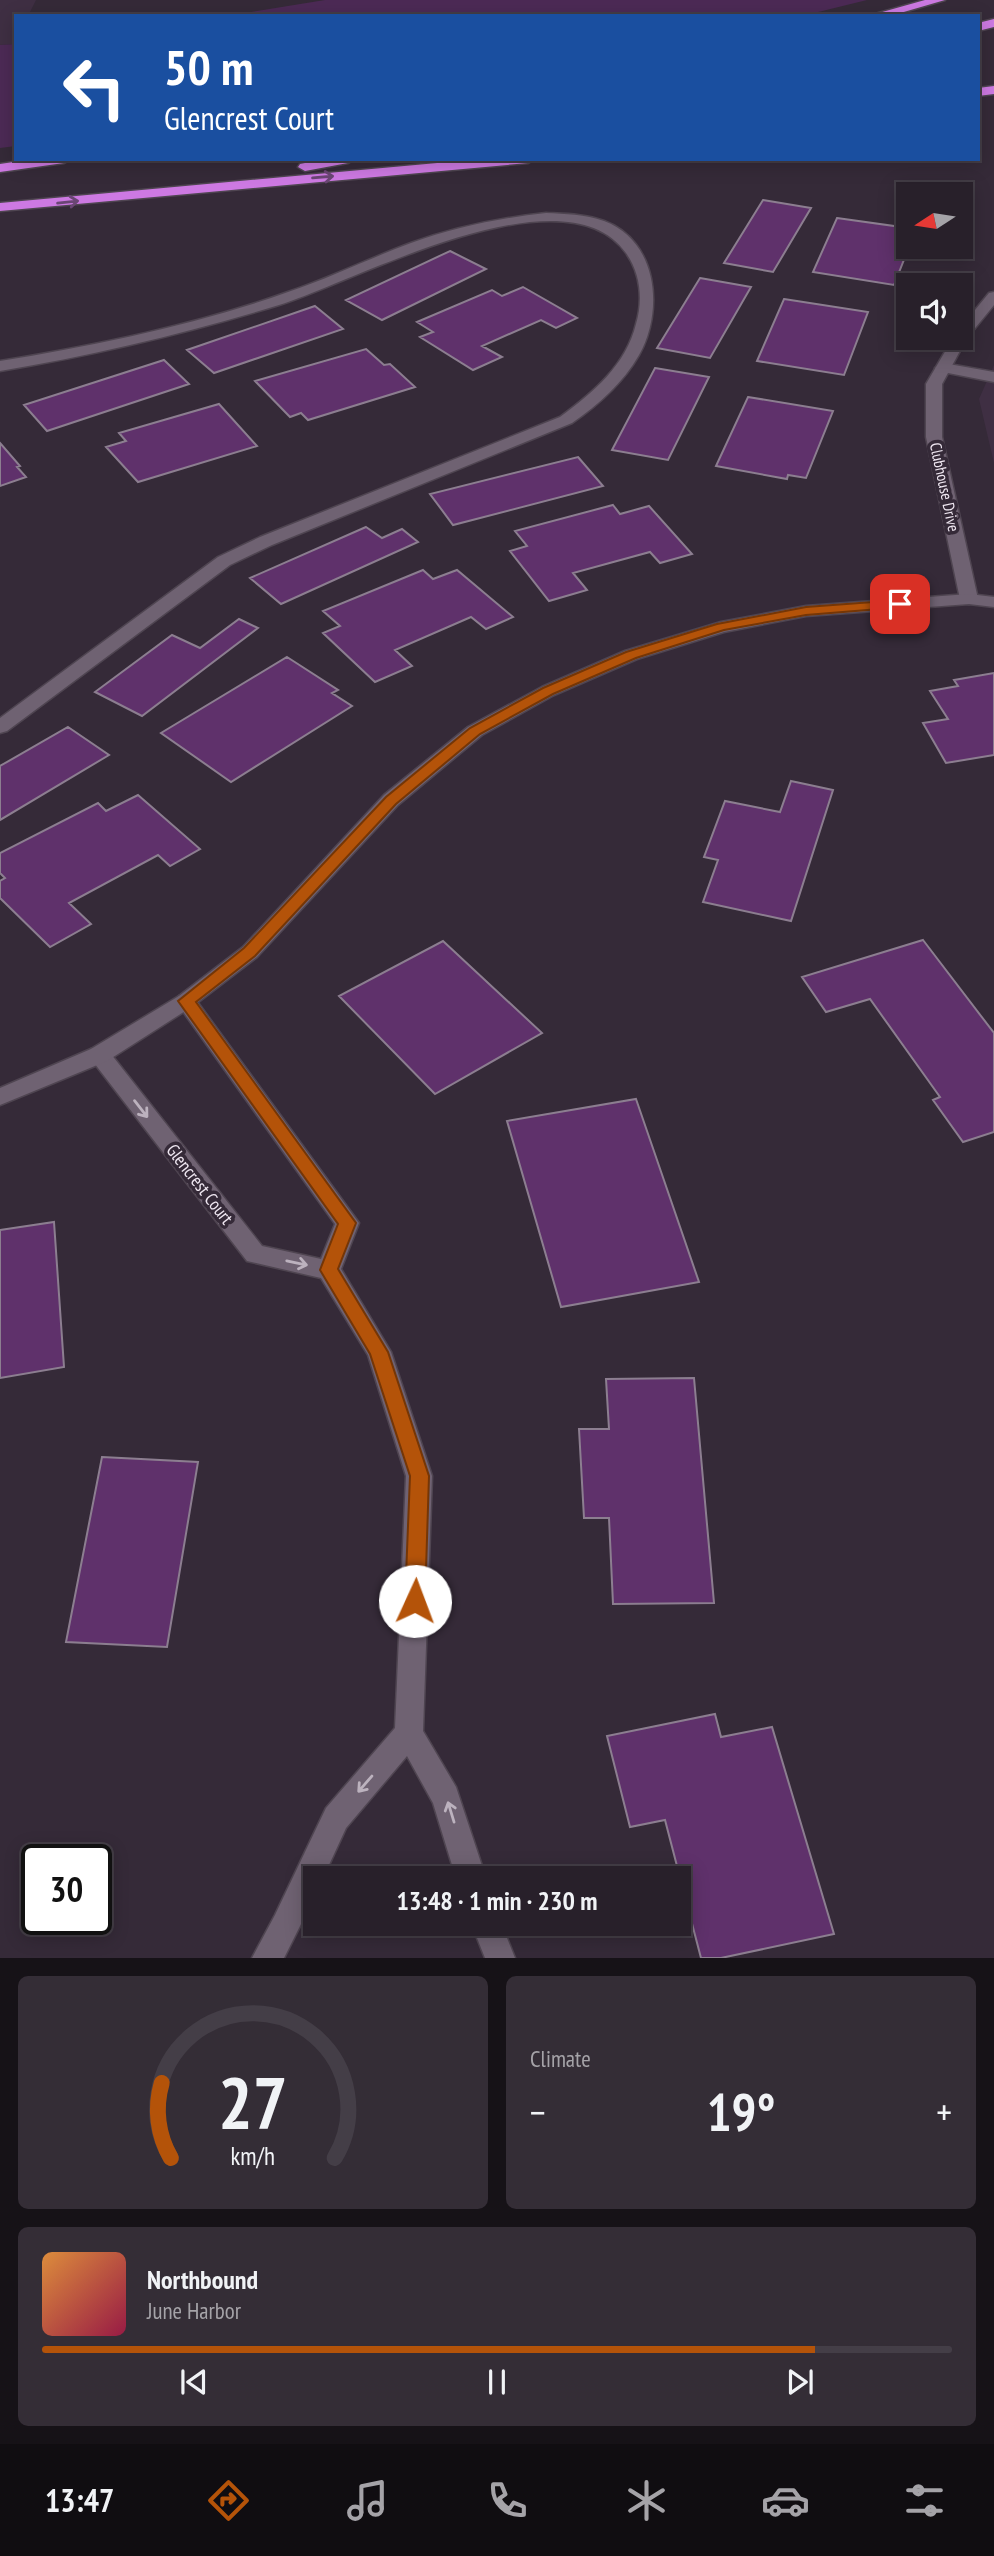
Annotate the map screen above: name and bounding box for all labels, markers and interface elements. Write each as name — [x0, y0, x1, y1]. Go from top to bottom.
text: 50 m — [164, 35, 253, 99]
icon: left — [49, 42, 140, 133]
text: Glencrest Court — [164, 97, 334, 139]
one-way arrow — [312, 170, 334, 183]
north arrow — [896, 182, 973, 259]
map controls — [896, 182, 973, 350]
one-way arrow — [56, 195, 79, 208]
button: sound — [896, 273, 973, 350]
street label: Clubhouse Drive — [926, 441, 964, 533]
pin — [870, 574, 930, 634]
icon: arrive — [881, 585, 919, 623]
one-way arrow — [133, 1099, 148, 1117]
street label: Glencrest Court — [161, 1139, 239, 1229]
one-way arrow — [285, 1257, 308, 1270]
position arrow — [378, 1564, 452, 1638]
one-way arrow — [357, 1775, 373, 1793]
one-way arrow — [444, 1802, 457, 1824]
speed limit sign: 30 — [21, 1844, 112, 1935]
text: 13:48 · 1 min · 230 m — [397, 1884, 597, 1917]
text: Climate — [530, 2044, 591, 2073]
text: 27 — [218, 2055, 288, 2149]
text: 19° — [707, 2078, 775, 2145]
text: − — [530, 2087, 546, 2136]
text: + — [936, 2087, 952, 2136]
text: km/h — [231, 2140, 275, 2172]
text: Northbound — [147, 2263, 258, 2296]
text: June Harbor — [147, 2296, 241, 2325]
icon: previous — [175, 2363, 213, 2401]
icon: pause — [478, 2363, 516, 2401]
icon: next — [781, 2363, 819, 2401]
icon: directions — [204, 2476, 253, 2525]
icon: music — [343, 2476, 392, 2525]
icon: phone — [483, 2476, 532, 2525]
icon: climate — [622, 2476, 671, 2525]
icon: car — [761, 2476, 810, 2525]
icon: filters — [900, 2476, 949, 2525]
text: 13:47 — [45, 2479, 114, 2521]

